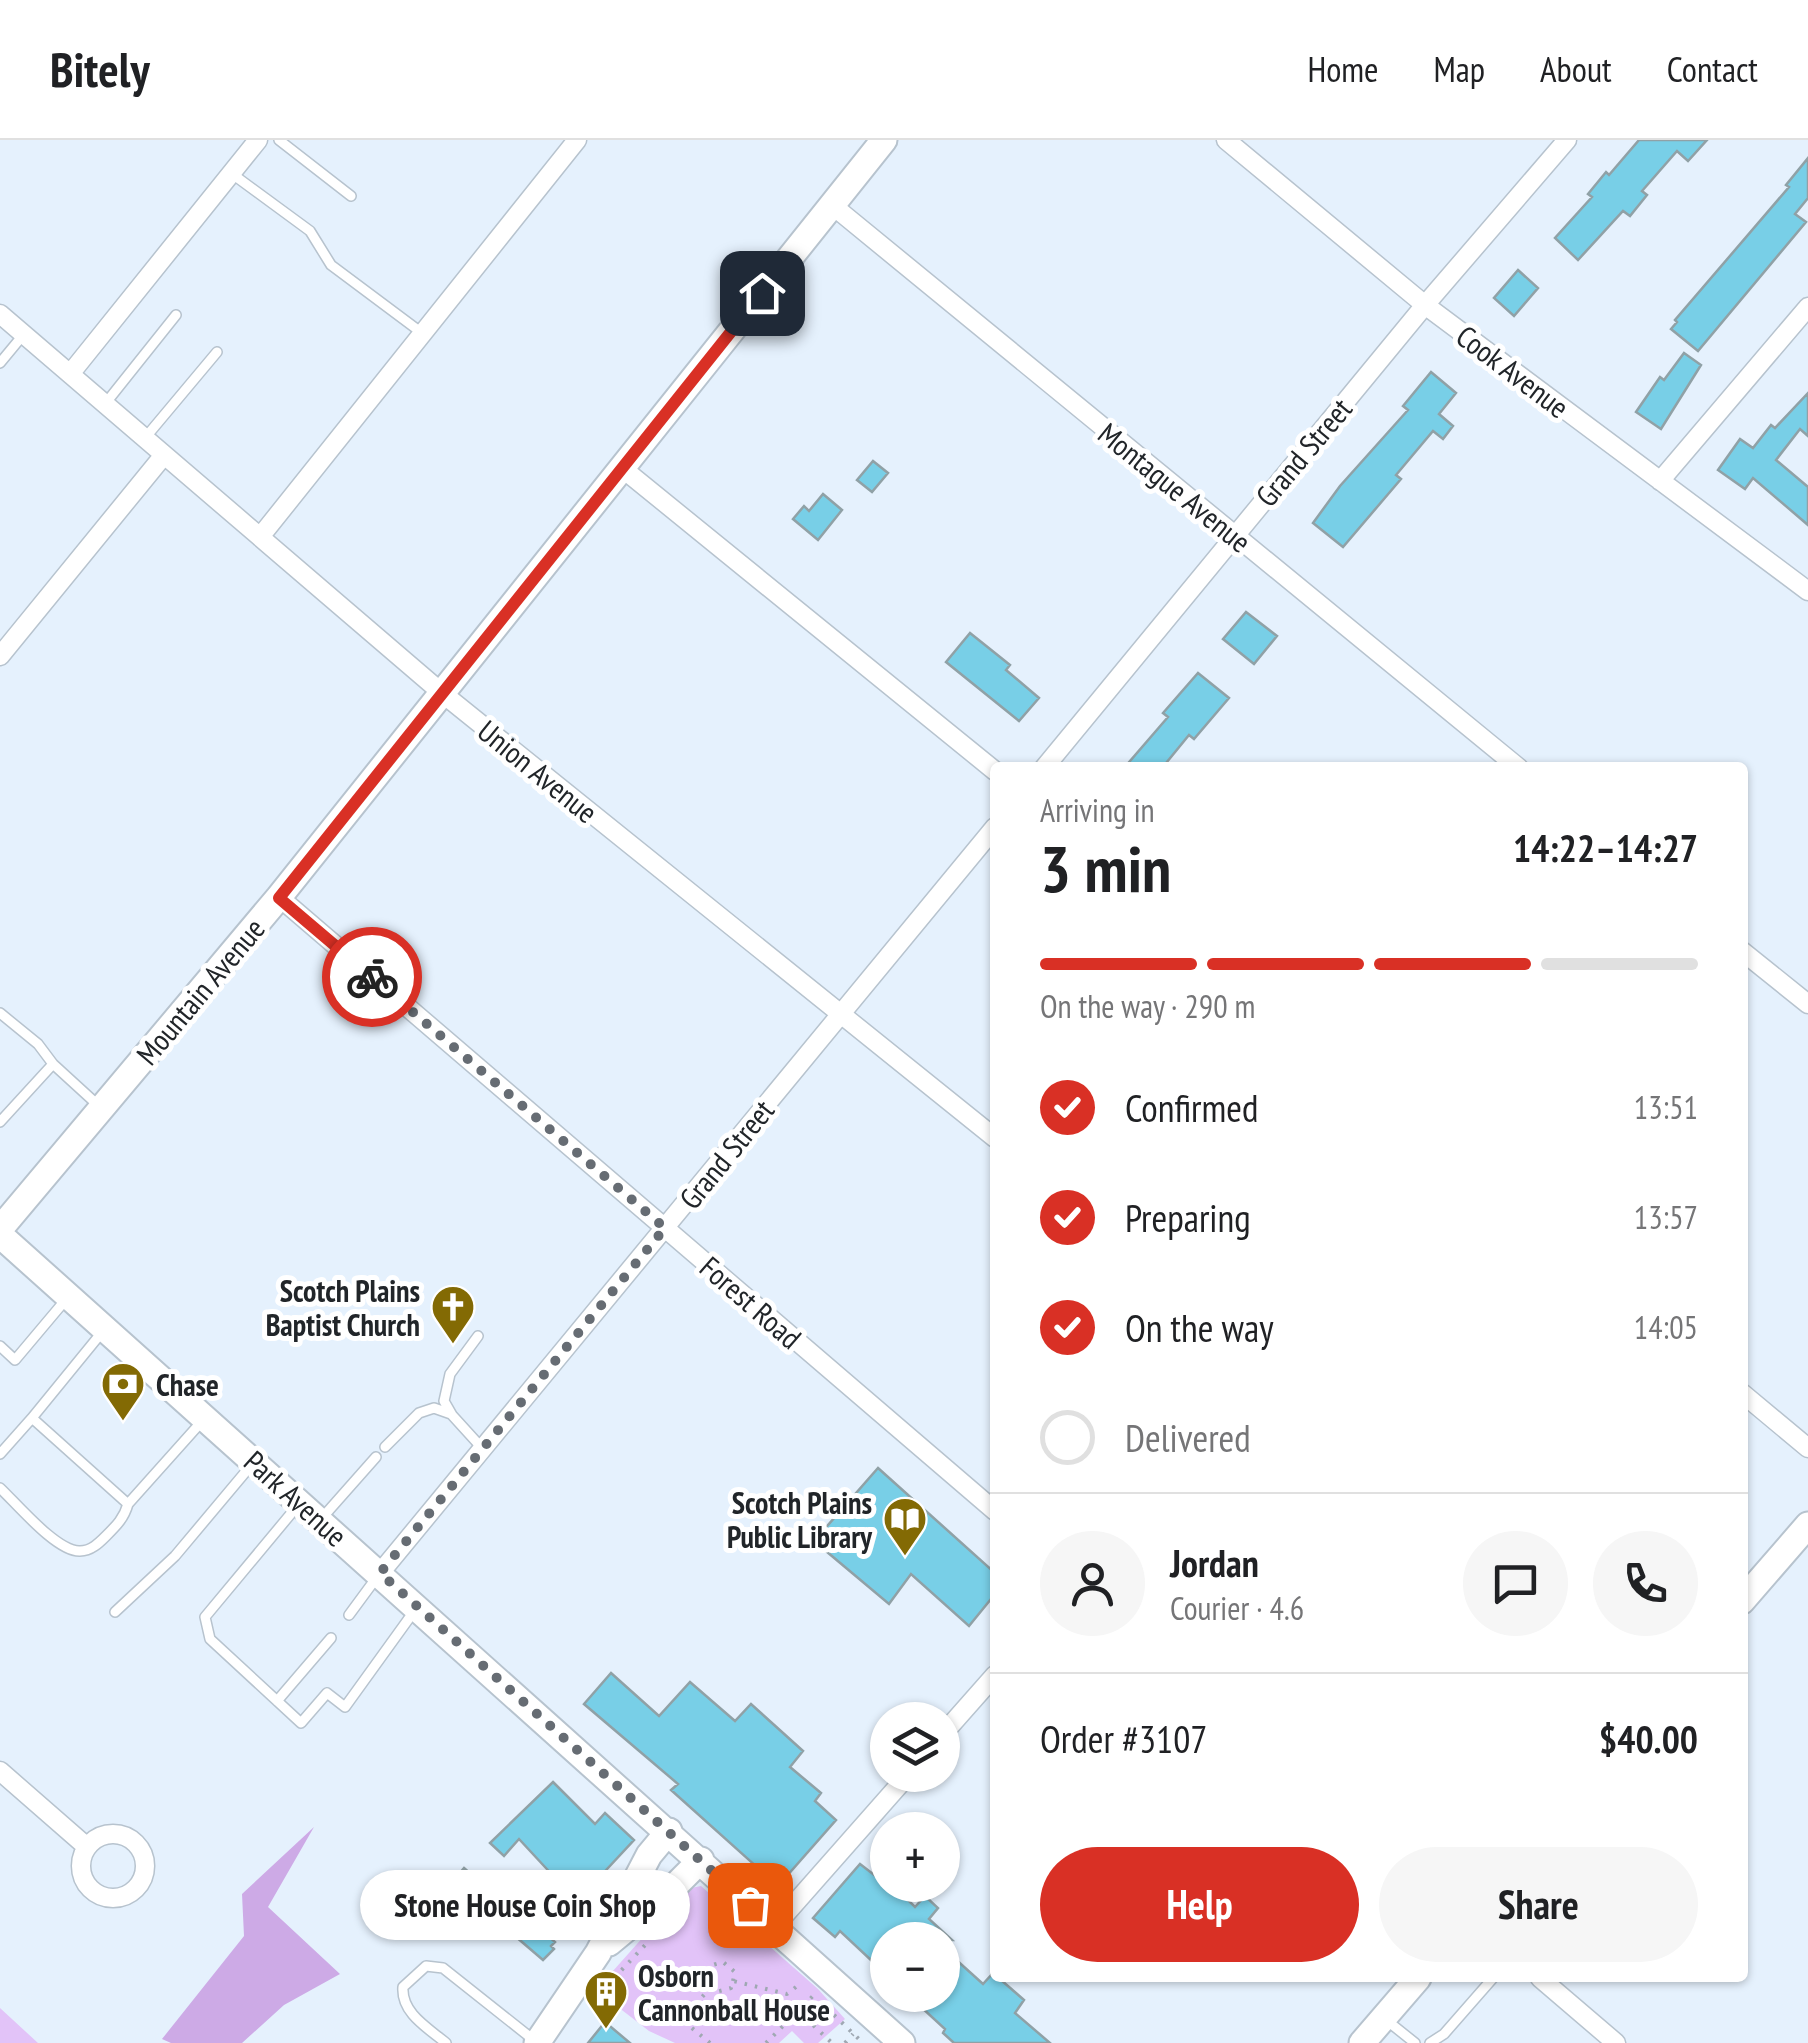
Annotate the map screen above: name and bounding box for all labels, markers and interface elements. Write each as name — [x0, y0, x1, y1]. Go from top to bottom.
text: Bitely — [50, 38, 150, 100]
text: Home — [1307, 46, 1379, 92]
text: Map — [1434, 46, 1485, 92]
text: About — [1540, 46, 1612, 92]
text: Contact — [1667, 46, 1758, 92]
pin — [720, 251, 805, 336]
icon: home — [735, 266, 790, 321]
street label: Cook Avenue — [1449, 316, 1577, 426]
street label: Grand Street — [1246, 389, 1360, 514]
street label: Montague Avenue — [1091, 414, 1259, 560]
street label: Union Avenue — [470, 711, 606, 831]
text: Arriving in — [1040, 789, 1155, 831]
text: 14:22–14:27 — [1513, 823, 1698, 872]
text: 3 min — [1040, 826, 1171, 910]
street label: Mountain Avenue — [127, 910, 273, 1072]
courier — [322, 927, 422, 1027]
icon: bike — [345, 950, 400, 1005]
text: On the way · 290 m — [1040, 985, 1255, 1027]
icon: check — [1040, 1080, 1095, 1135]
text: Confirmed — [1125, 1083, 1258, 1132]
text: 13:51 — [1634, 1086, 1698, 1128]
street label: Grand Street — [670, 1091, 782, 1217]
icon: check — [1040, 1190, 1095, 1245]
text: Preparing — [1125, 1193, 1251, 1242]
text: 13:57 — [1634, 1196, 1698, 1238]
street label: Forest Road — [692, 1247, 810, 1357]
place label: Scotch Plains Baptist Church — [266, 1271, 420, 1344]
church icon: Scotch Plains Baptist Church — [430, 1284, 476, 1345]
icon: check — [1040, 1300, 1095, 1355]
text: On the way — [1125, 1303, 1273, 1352]
text: 14:05 — [1634, 1306, 1698, 1348]
bank icon: Chase — [100, 1361, 146, 1422]
place label: Chase — [156, 1365, 219, 1404]
text: Delivered — [1125, 1413, 1251, 1462]
street label: Park Avenue — [236, 1442, 356, 1554]
place label: Scotch Plains Public Library — [727, 1483, 873, 1556]
library icon: Scotch Plains Public Library — [882, 1496, 928, 1557]
button: person — [1040, 1531, 1145, 1636]
button: chat — [1463, 1531, 1568, 1636]
button: phone — [1593, 1531, 1698, 1636]
text: Jordan — [1170, 1538, 1259, 1587]
text: Courier · 4.6 — [1170, 1587, 1304, 1629]
map controls — [870, 1702, 960, 2012]
button: layers — [870, 1702, 960, 1792]
text: Order #3107 — [1040, 1714, 1207, 1763]
text: $40.00 — [1599, 1714, 1698, 1763]
button: + — [870, 1812, 960, 1902]
button: Help — [1040, 1847, 1359, 1962]
button: Share — [1379, 1847, 1698, 1962]
pin — [708, 1863, 793, 1948]
callout: Stone House Coin Shop — [360, 1870, 690, 1940]
icon: bag — [723, 1878, 778, 1933]
text: Stone House Coin Shop — [394, 1884, 656, 1926]
button: − — [870, 1922, 960, 2012]
place label: Osborn Cannonball House — [638, 1956, 830, 2029]
building icon: Osborn Cannonball House — [583, 1969, 629, 2030]

